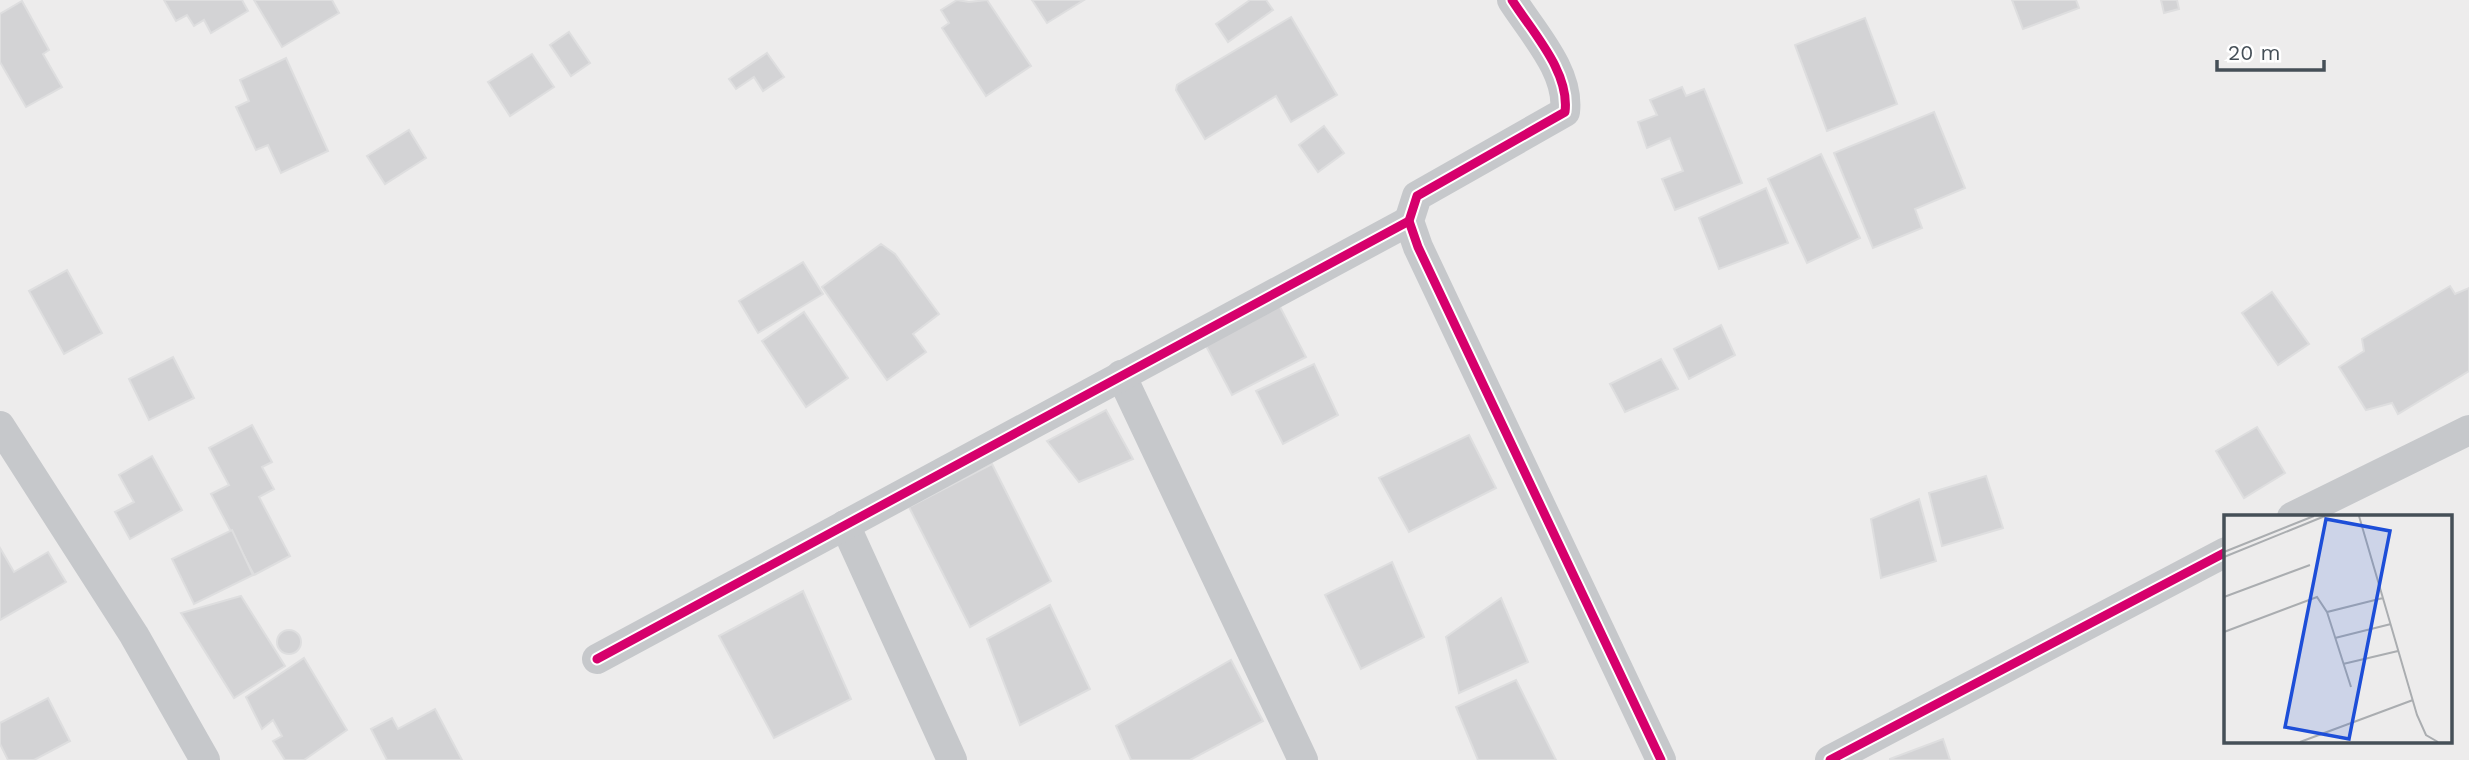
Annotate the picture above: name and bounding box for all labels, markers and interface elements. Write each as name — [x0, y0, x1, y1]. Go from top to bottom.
scale bar — [2217, 28, 2324, 72]
text: 20 m — [2228, 40, 2280, 65]
inset map — [2224, 515, 2452, 742]

